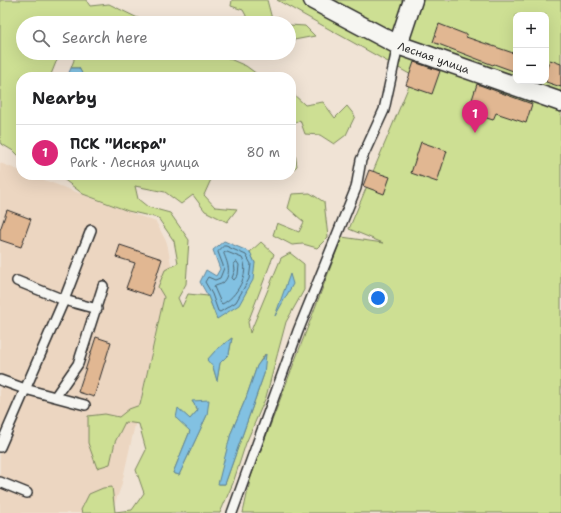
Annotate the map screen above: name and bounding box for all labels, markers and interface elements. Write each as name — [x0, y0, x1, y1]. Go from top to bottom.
map controls — [513, 12, 549, 84]
button: + — [513, 12, 549, 48]
search box — [16, 16, 296, 60]
icon: search — [30, 27, 52, 49]
text: Search here — [62, 28, 148, 48]
street label: Лесная улица — [396, 38, 472, 77]
button: − — [513, 48, 549, 84]
text: Nearby — [32, 87, 97, 109]
pin: 1 — [462, 100, 488, 133]
text: ПСК "Искра" — [70, 134, 166, 154]
text: 1 — [42, 144, 48, 161]
text: 80 m — [246, 144, 280, 161]
text: Park · Лесная улица — [70, 154, 199, 171]
your location — [368, 288, 388, 308]

